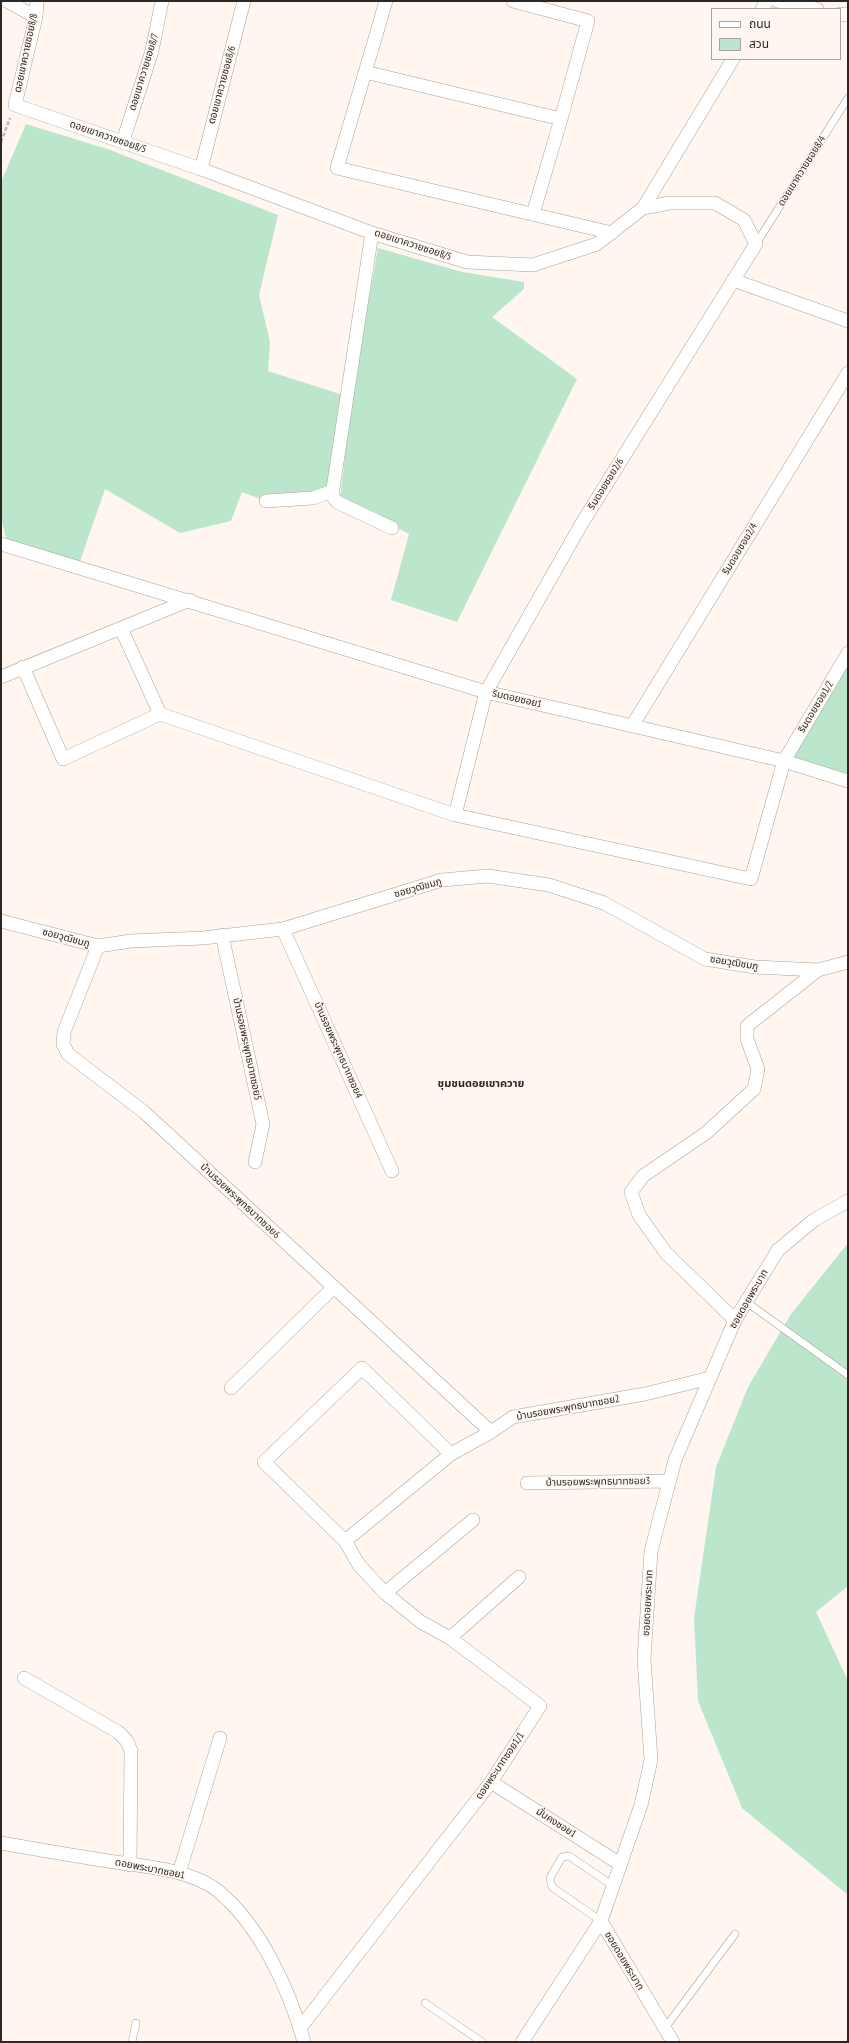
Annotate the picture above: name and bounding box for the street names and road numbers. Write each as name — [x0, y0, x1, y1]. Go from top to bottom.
street label: ดอยเขาควายซอย8/8 — [12, 12, 40, 94]
street label: ดอยเขาควายซอย8/7 — [127, 32, 161, 112]
street label: ดอยเขาควายซอย8/6 — [206, 45, 238, 125]
street label: ดอยเขาควายซอย8/5 — [68, 118, 148, 156]
street label: ดอยเขาควายซอย8/4 — [776, 134, 828, 208]
street label: ดอยเขาควายซอย8/5 — [373, 227, 453, 263]
street label: ริมดอยซอย2/6 — [586, 456, 626, 512]
street label: ริมดอยซอย2/4 — [720, 521, 760, 577]
street label: ริมดอยซอย1/2 — [796, 679, 836, 735]
street label: ริมดอยซอย1 — [491, 687, 543, 711]
street label: ซอยวุฒิชมภู — [393, 875, 443, 901]
street label: ซอยวุฒิชมภู — [41, 926, 91, 950]
street label: ซอยวุฒิชมภู — [709, 953, 759, 973]
street label: บ้านรอยพระพุทธบาทซอย5 — [230, 997, 264, 1101]
street label: บ้านรอยพระพุทธบาทซอย4 — [311, 1000, 365, 1100]
street label: บ้านรอยพระพุทธบาทซอย6 — [198, 1161, 282, 1241]
street label: ซอยดอยพระบาท — [727, 1267, 771, 1331]
street label: บ้านรอยพระพุทธบาทซอย2 — [516, 1393, 620, 1423]
street label: บ้านรอยพระพุทธบาทซอย3 — [546, 1475, 650, 1489]
street label: ซอยดอยพระบาท — [640, 1569, 656, 1637]
street label: ดอยพระบาทซอย1/1 — [473, 1730, 527, 1802]
street label: มั่นคงซอย1 — [534, 1806, 578, 1840]
street label: ดอยพระบาทซอย1 — [114, 1856, 186, 1882]
street label: ซอยดอยพระบาท — [602, 1929, 646, 1993]

